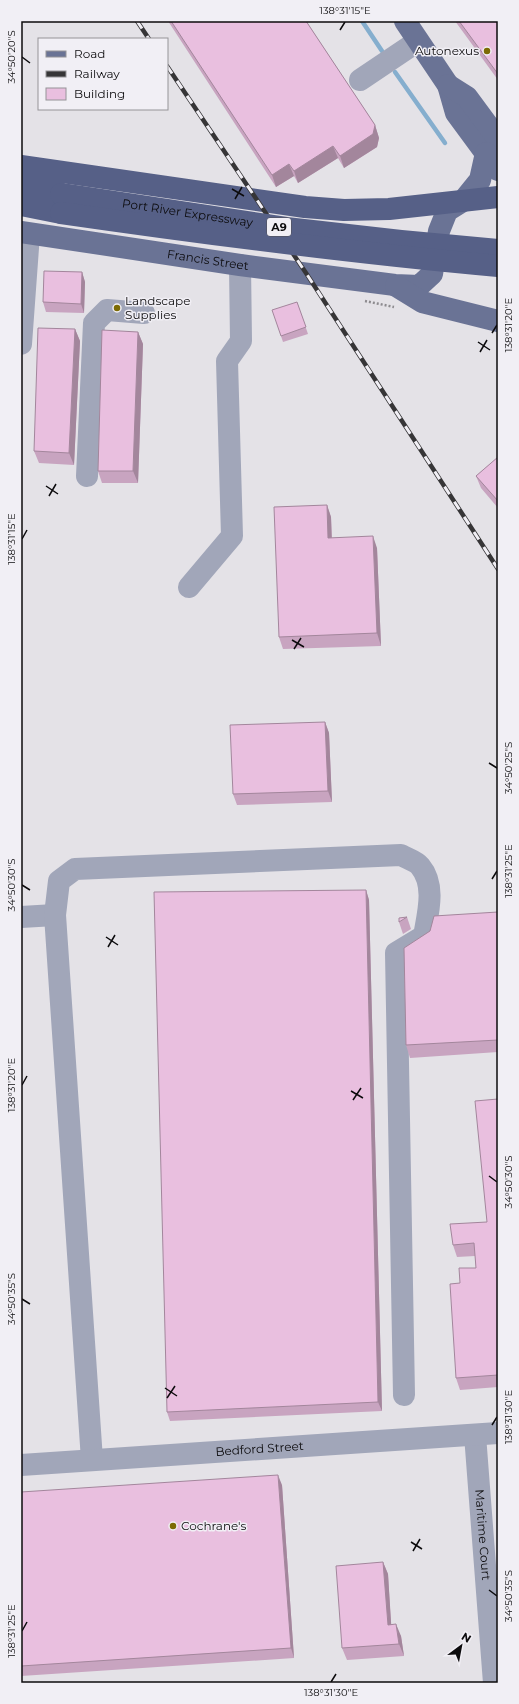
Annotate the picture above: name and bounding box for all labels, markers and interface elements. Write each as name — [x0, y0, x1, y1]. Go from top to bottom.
text: 138°31'15"E — [319, 4, 371, 17]
text: 34°50'20"S — [5, 30, 18, 84]
legend — [38, 38, 168, 110]
place label: Autonexus — [415, 43, 479, 58]
text: Road — [74, 46, 105, 61]
marker: Autonexus — [482, 46, 492, 56]
text: Railway — [74, 66, 120, 81]
text: Building — [74, 86, 125, 101]
street label: Port River Expressway — [121, 195, 255, 230]
road number: A9 — [267, 218, 291, 236]
street label: Francis Street — [166, 246, 250, 273]
place label: Landscape Supplies — [125, 293, 190, 322]
text: 138°31'20"E — [502, 298, 515, 352]
marker: Landscape Supplies — [112, 303, 122, 313]
text: 138°31'15"E — [5, 513, 18, 565]
text: 34°50'25"S — [502, 742, 515, 794]
text: 138°31'25"E — [502, 844, 515, 898]
text: 34°50'30"S — [5, 859, 18, 912]
text: 138°31'20"E — [5, 1058, 18, 1112]
text: 34°50'30"S — [502, 1156, 515, 1209]
text: 34°50'35"S — [5, 1273, 18, 1325]
text: 138°31'30"E — [502, 1390, 515, 1444]
street label: Bedford Street — [215, 1438, 304, 1459]
street label: Maritime Court — [472, 1489, 494, 1581]
place label: Cochrane's — [181, 1518, 246, 1533]
marker: Cochrane's — [168, 1521, 178, 1531]
text: 34°50'35"S — [502, 1570, 515, 1622]
text: 138°31'25"E — [5, 1604, 18, 1658]
north arrow — [441, 1626, 481, 1666]
text: N — [459, 1629, 474, 1646]
text: 138°31'30"E — [304, 1686, 358, 1699]

